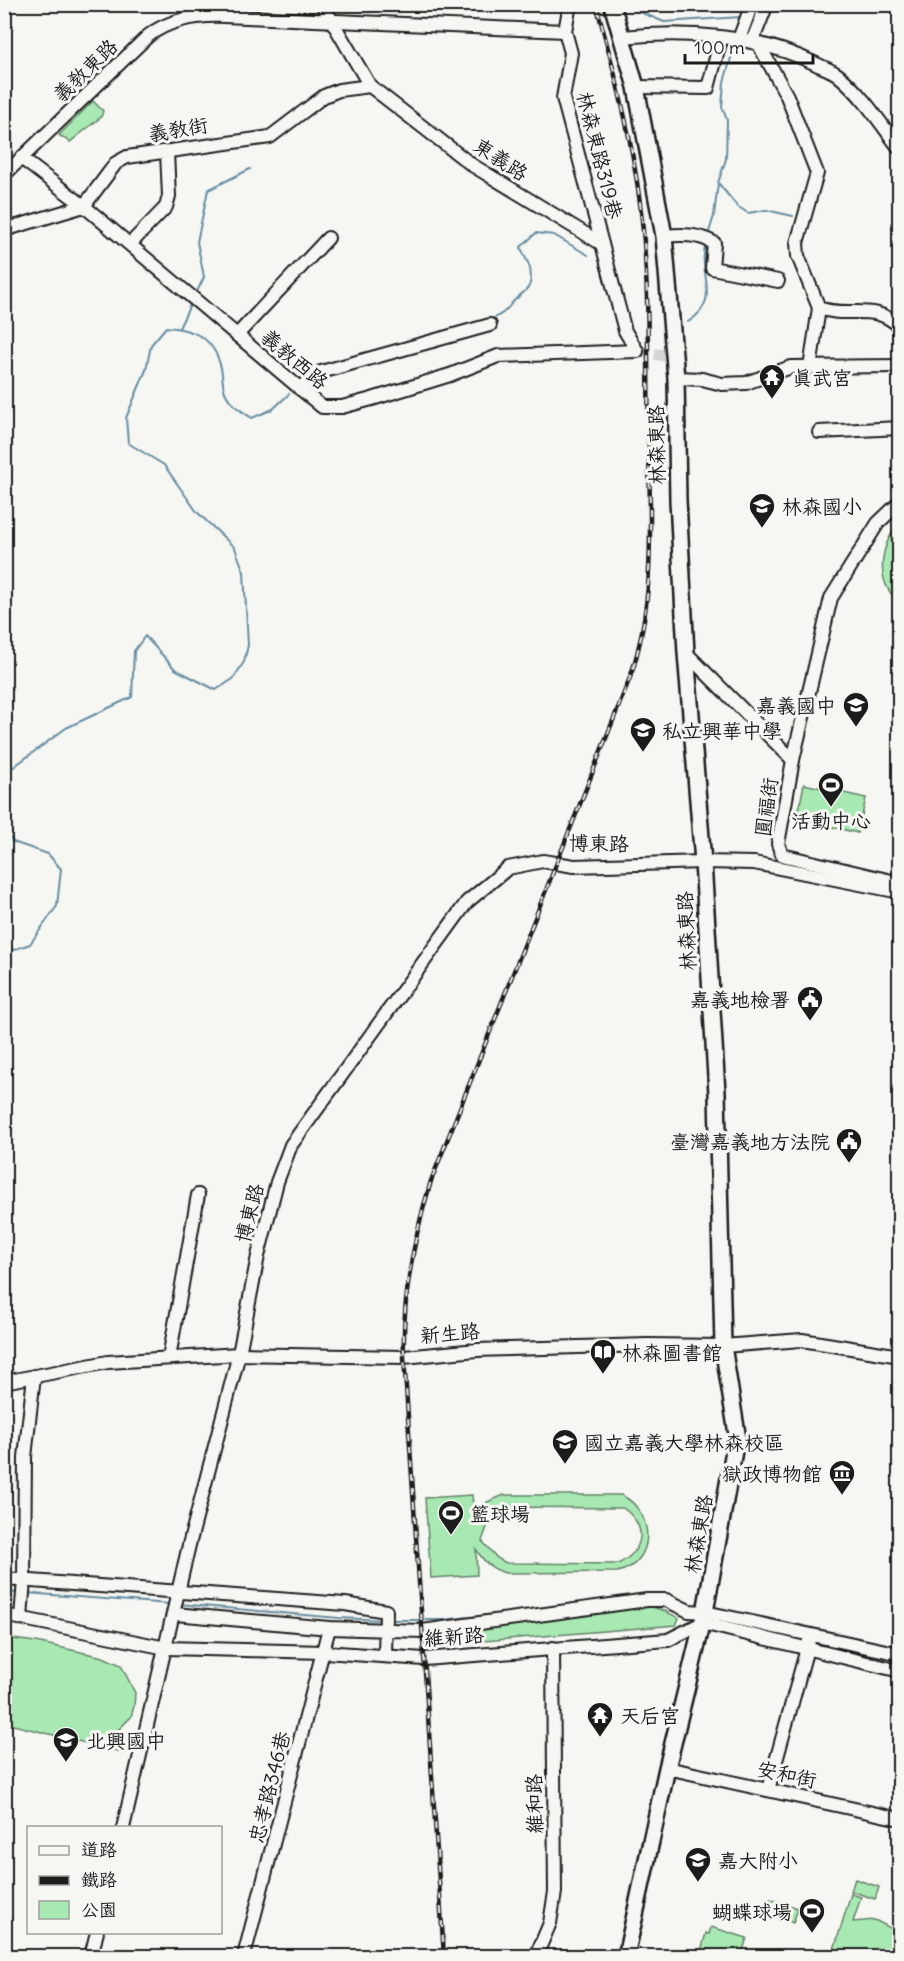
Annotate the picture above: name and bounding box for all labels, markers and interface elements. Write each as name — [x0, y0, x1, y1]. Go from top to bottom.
scale bar — [685, 27, 812, 65]
street label: 義教東路 — [48, 33, 123, 107]
text: 100 m — [694, 36, 745, 59]
street label: 林森東路319巷 — [572, 89, 628, 222]
street label: 義教街 — [146, 111, 210, 147]
street label: 東義路 — [469, 132, 534, 186]
street label: 義教西路 — [256, 324, 334, 395]
temple icon: 真武宮 — [757, 362, 787, 400]
place label: 真武宮 — [792, 365, 852, 390]
street label: 林森東路 — [643, 404, 669, 485]
school or university icon: 林森國小 — [747, 491, 777, 529]
place label: 林森國小 — [782, 494, 862, 519]
school or university icon: 嘉義國中 — [841, 690, 871, 728]
place label: 嘉義國中 — [756, 693, 836, 718]
school or university icon: 私立興華中學 — [628, 715, 658, 753]
place label: 私立興華中學 — [662, 718, 782, 743]
sports icon: 活動中心 — [816, 770, 846, 808]
street label: 圓福街 — [749, 776, 783, 838]
place label: 活動中心 — [791, 808, 871, 833]
street label: 博東路 — [569, 830, 630, 856]
street label: 林森東路 — [671, 889, 701, 972]
public building icon: 嘉義地檢署 — [795, 984, 825, 1022]
place label: 嘉義地檢署 — [690, 987, 790, 1012]
public building icon: 臺灣嘉義地方法院 — [834, 1126, 864, 1164]
place label: 臺灣嘉義地方法院 — [670, 1129, 830, 1154]
street label: 博東路 — [230, 1180, 269, 1245]
street label: 新生路 — [419, 1318, 482, 1348]
library icon: 林森圖書館 — [588, 1337, 618, 1375]
place label: 林森圖書館 — [622, 1340, 722, 1365]
school or university icon: 國立嘉義大學林森校區 — [550, 1427, 580, 1465]
place label: 國立嘉義大學林森校區 — [584, 1430, 784, 1455]
museum icon: 獄政博物館 — [827, 1458, 857, 1496]
place label: 獄政博物館 — [722, 1461, 822, 1486]
street label: 林森東路 — [679, 1491, 717, 1576]
sports icon: 籃球場 — [436, 1498, 466, 1536]
place label: 籃球場 — [470, 1501, 530, 1526]
street label: 維新路 — [423, 1621, 486, 1651]
temple icon: 天后宮 — [585, 1700, 615, 1738]
place label: 天后宮 — [620, 1703, 680, 1728]
school or university icon: 北興國中 — [51, 1725, 81, 1763]
street label: 忠孝路346巷 — [243, 1727, 295, 1846]
place label: 北興國中 — [86, 1728, 166, 1753]
street label: 安和街 — [755, 1756, 819, 1792]
street label: 維和路 — [521, 1773, 547, 1834]
legend — [27, 1826, 222, 1934]
text: 道路 — [81, 1838, 117, 1861]
school or university icon: 嘉大附小 — [683, 1845, 713, 1883]
place label: 嘉大附小 — [718, 1848, 798, 1873]
text: 鐵路 — [81, 1868, 117, 1891]
sports icon: 蝴蝶球場 — [797, 1896, 827, 1934]
text: 公園 — [81, 1898, 117, 1921]
place label: 蝴蝶球場 — [712, 1899, 792, 1924]

